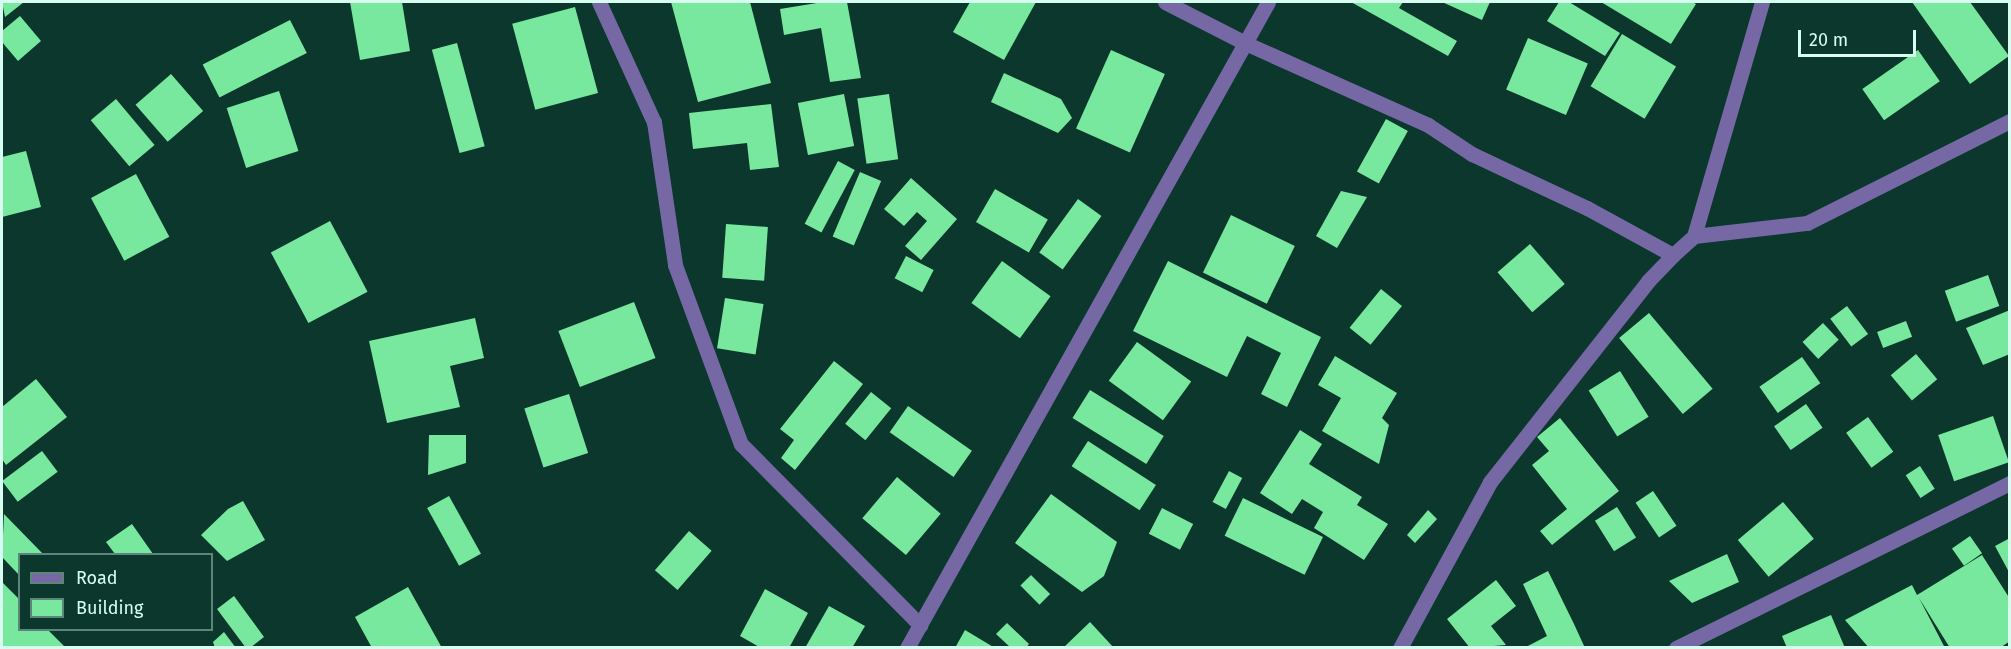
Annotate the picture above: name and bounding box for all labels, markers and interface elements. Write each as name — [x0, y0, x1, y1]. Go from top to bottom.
scale bar — [1801, 18, 1920, 56]
text: 20 m — [1809, 29, 1848, 51]
legend — [18, 553, 213, 631]
text: Road — [76, 567, 118, 589]
text: Building — [76, 597, 143, 619]

